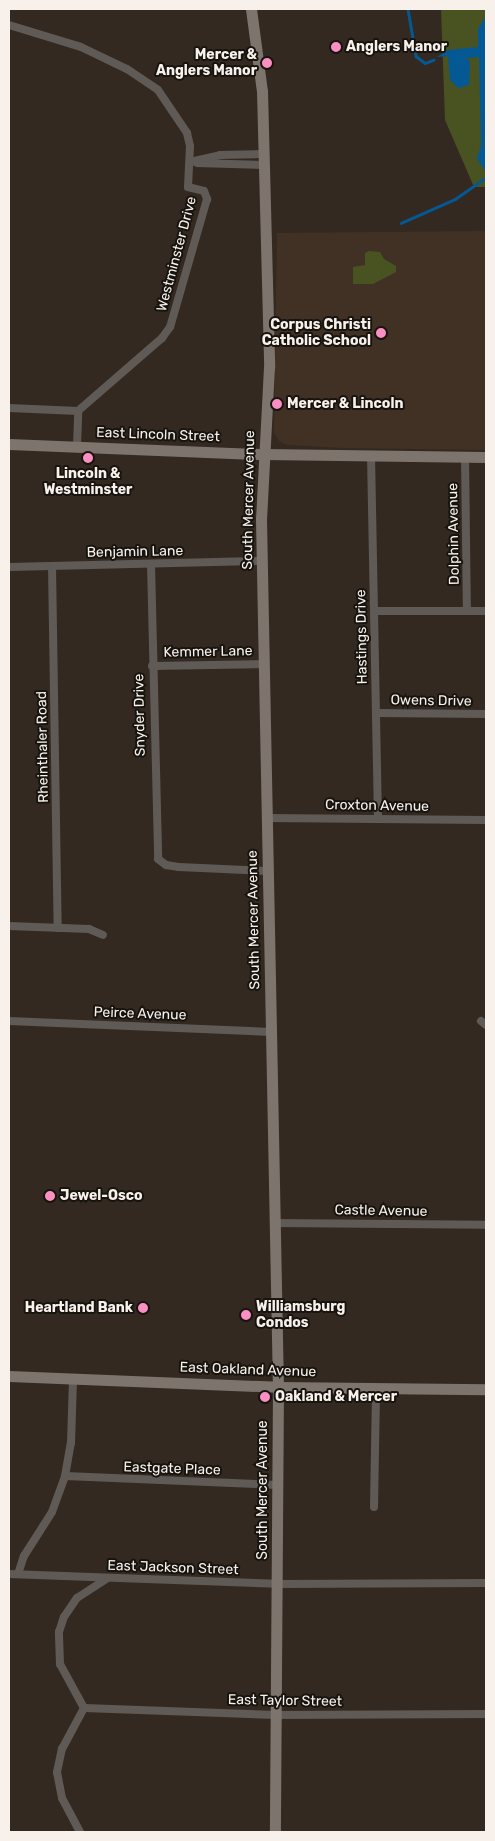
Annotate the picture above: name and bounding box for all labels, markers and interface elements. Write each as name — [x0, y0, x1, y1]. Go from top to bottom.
place label: Anglers Manor — [346, 39, 447, 55]
marker: Anglers Manor — [330, 41, 342, 53]
place label: Mercer & Anglers Manor — [156, 47, 257, 80]
marker: Mercer & Anglers Manor — [261, 57, 273, 69]
street label: Westminster Drive — [154, 195, 200, 313]
place label: Corpus Christi Catholic School — [262, 317, 371, 350]
marker: Corpus Christi Catholic School — [375, 327, 387, 339]
place label: Mercer & Lincoln — [287, 396, 404, 412]
marker: Mercer & Lincoln — [271, 398, 283, 410]
street label: East Lincoln Street — [96, 424, 220, 446]
street label: South Mercer Avenue — [239, 430, 259, 570]
marker: Lincoln & Westminster — [82, 452, 94, 464]
place label: Lincoln & Westminster — [44, 466, 132, 498]
street label: Dolphin Avenue — [445, 483, 463, 585]
street label: Benjamin Lane — [87, 543, 183, 561]
street label: Hastings Drive — [353, 589, 371, 685]
street label: Kemmer Lane — [163, 643, 253, 661]
street label: Snyder Drive — [131, 673, 149, 757]
street label: Rheinthaler Road — [34, 691, 52, 803]
street label: Owens Drive — [390, 692, 472, 710]
street label: Croxton Avenue — [325, 797, 429, 815]
street label: South Mercer Avenue — [244, 850, 264, 990]
street label: Peirce Avenue — [93, 1004, 187, 1024]
place label: Jewel-Osco — [60, 1188, 143, 1204]
marker: Jewel-Osco — [44, 1190, 56, 1202]
street label: Castle Avenue — [334, 1202, 428, 1220]
place label: Williamsburg Condos — [256, 1299, 345, 1331]
place label: Heartland Bank — [25, 1300, 133, 1316]
marker: Heartland Bank — [137, 1302, 149, 1314]
marker: Williamsburg Condos — [240, 1309, 252, 1321]
street label: East Oakland Avenue — [179, 1359, 317, 1381]
place label: Oakland & Mercer — [275, 1389, 397, 1405]
marker: Oakland & Mercer — [259, 1391, 271, 1403]
street label: South Mercer Avenue — [255, 1420, 271, 1560]
street label: Eastgate Place — [123, 1459, 221, 1479]
street label: East Jackson Street — [107, 1557, 239, 1579]
street label: East Taylor Street — [227, 1692, 343, 1710]

